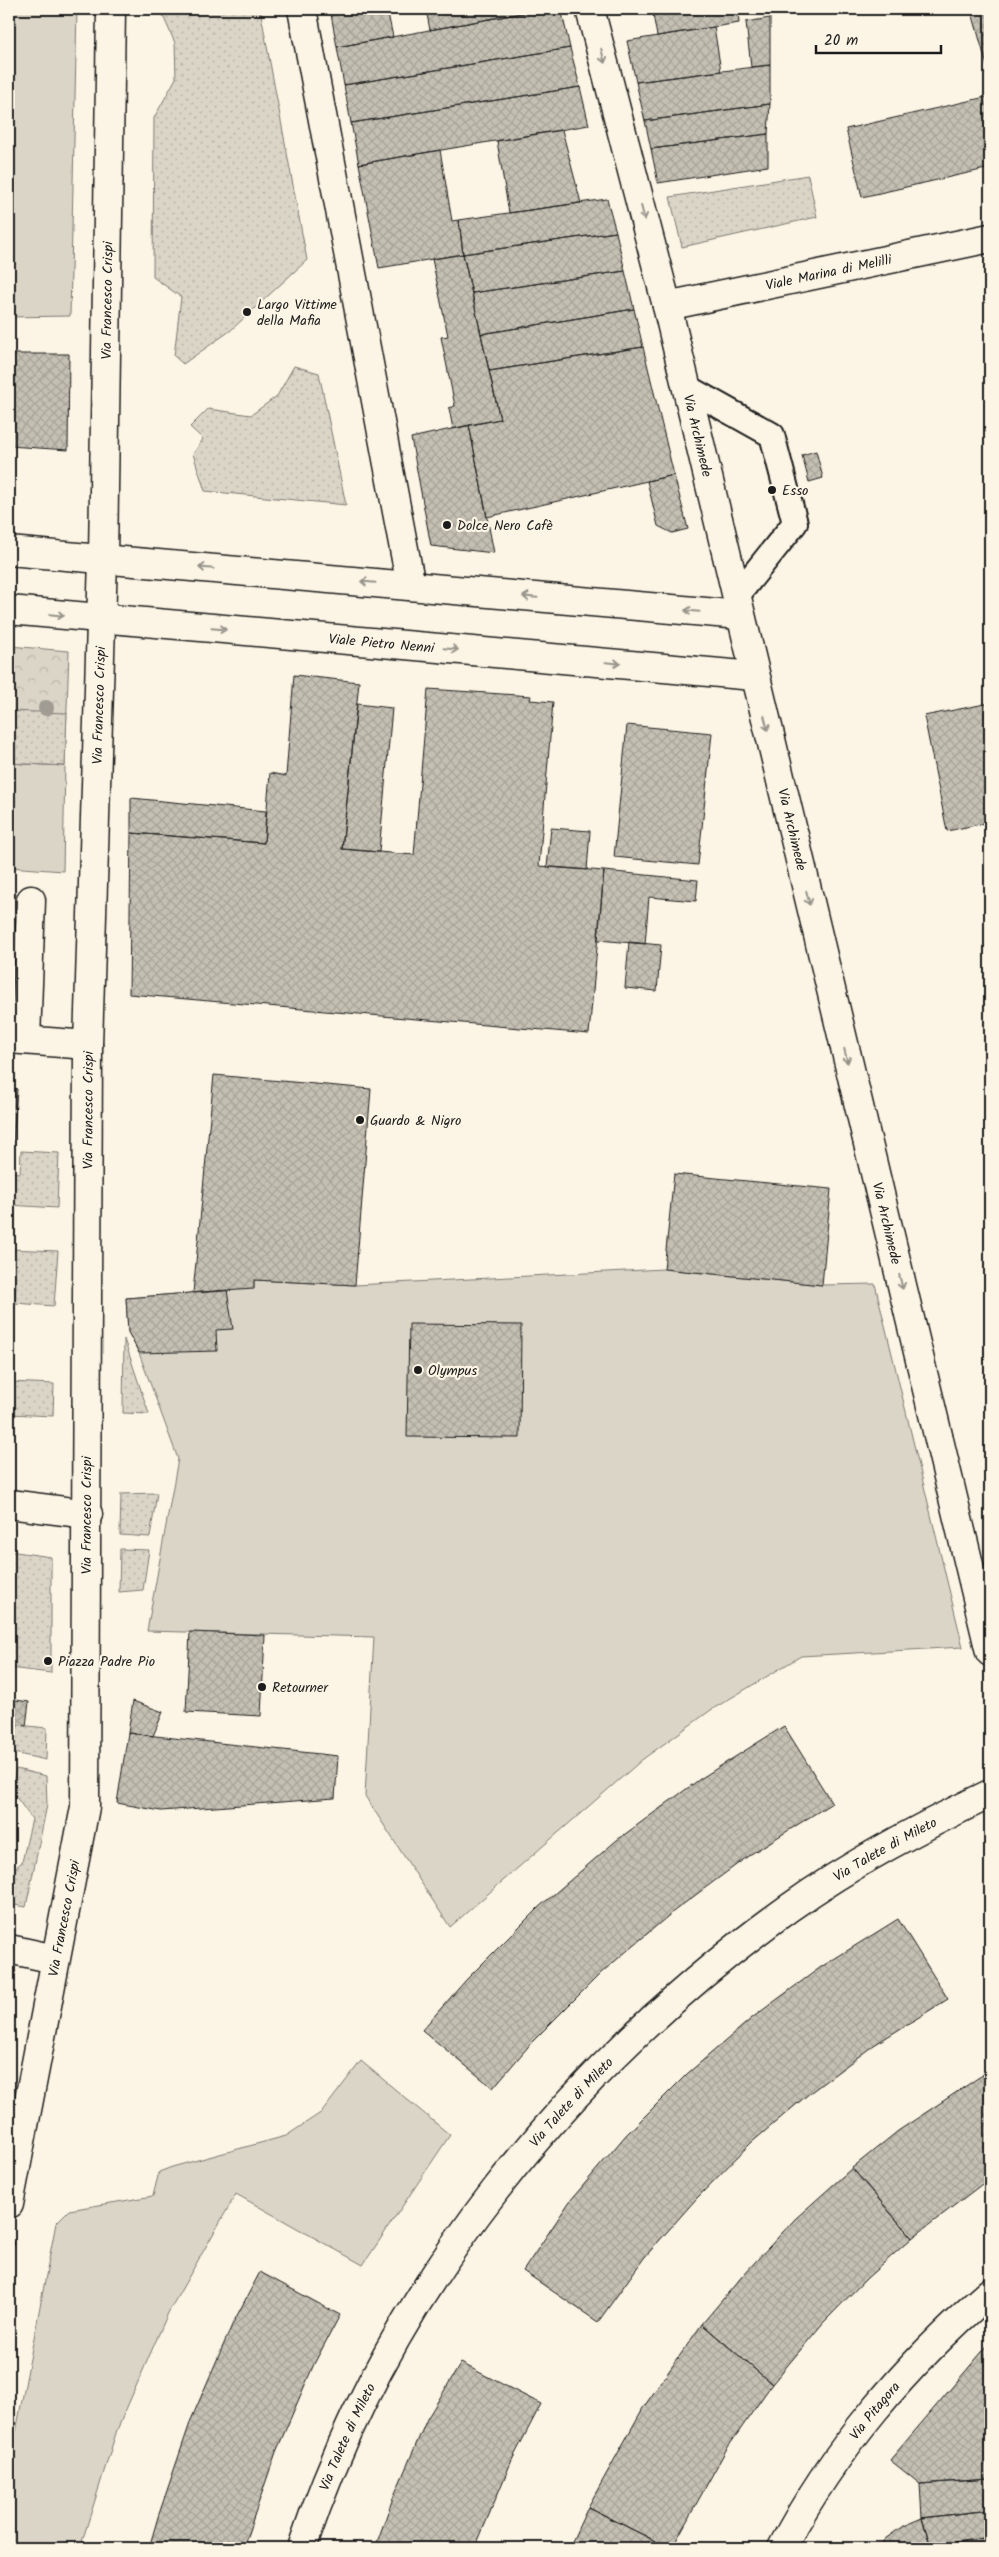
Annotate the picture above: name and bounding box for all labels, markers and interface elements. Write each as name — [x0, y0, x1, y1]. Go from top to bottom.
scale bar — [816, 22, 942, 54]
text: 20 m — [824, 29, 858, 53]
one-way arrow — [598, 47, 608, 63]
one-way arrow — [639, 205, 648, 221]
street label: Via Francesco Crispi — [96, 241, 120, 360]
street label: Viale Marina di Melilli — [764, 249, 894, 297]
place label: Largo Vittime della Mafia — [257, 294, 338, 332]
marker: Largo Vittime della Mafia — [241, 306, 253, 318]
street label: Via Archimede — [677, 392, 718, 480]
place label: Esso — [782, 480, 808, 502]
marker: Esso — [766, 484, 778, 496]
place label: Dolce Nero Cafè — [457, 515, 553, 537]
marker: Dolce Nero Cafè — [441, 519, 453, 531]
one-way arrow — [198, 563, 214, 573]
one-way arrow — [360, 578, 376, 587]
one-way arrow — [522, 592, 538, 601]
one-way arrow — [684, 606, 700, 616]
one-way arrow — [49, 610, 65, 620]
one-way arrow — [211, 624, 227, 634]
street label: Viale Pietro Nenni — [328, 628, 436, 660]
one-way arrow — [442, 644, 458, 654]
street label: Via Francesco Crispi — [87, 645, 112, 765]
one-way arrow — [604, 658, 620, 668]
one-way arrow — [762, 715, 771, 731]
street label: Via Archimede — [771, 786, 812, 874]
one-way arrow — [804, 890, 813, 906]
one-way arrow — [842, 1047, 851, 1063]
street label: Via Francesco Crispi — [78, 1050, 100, 1169]
place label: Guardo & Nigro — [370, 1110, 461, 1132]
marker: Guardo & Nigro — [354, 1114, 366, 1126]
street label: Via Archimede — [866, 1180, 907, 1267]
one-way arrow — [897, 1273, 906, 1289]
place label: Olympus — [428, 1360, 477, 1382]
marker: Olympus — [412, 1364, 424, 1376]
street label: Via Francesco Crispi — [76, 1455, 98, 1574]
place label: Piazza Padre Pio — [58, 1651, 155, 1673]
marker: Piazza Padre Pio — [42, 1655, 54, 1667]
place label: Retourner — [272, 1677, 329, 1699]
marker: Retourner — [256, 1681, 268, 1693]
street label: Via Talete di Mileto — [829, 1812, 941, 1888]
street label: Via Francesco Crispi — [43, 1858, 87, 1978]
street label: Via Talete di Mileto — [524, 2052, 619, 2153]
street label: Via Pitagora — [844, 2377, 906, 2445]
street label: Via Talete di Mileto — [314, 2380, 382, 2494]

